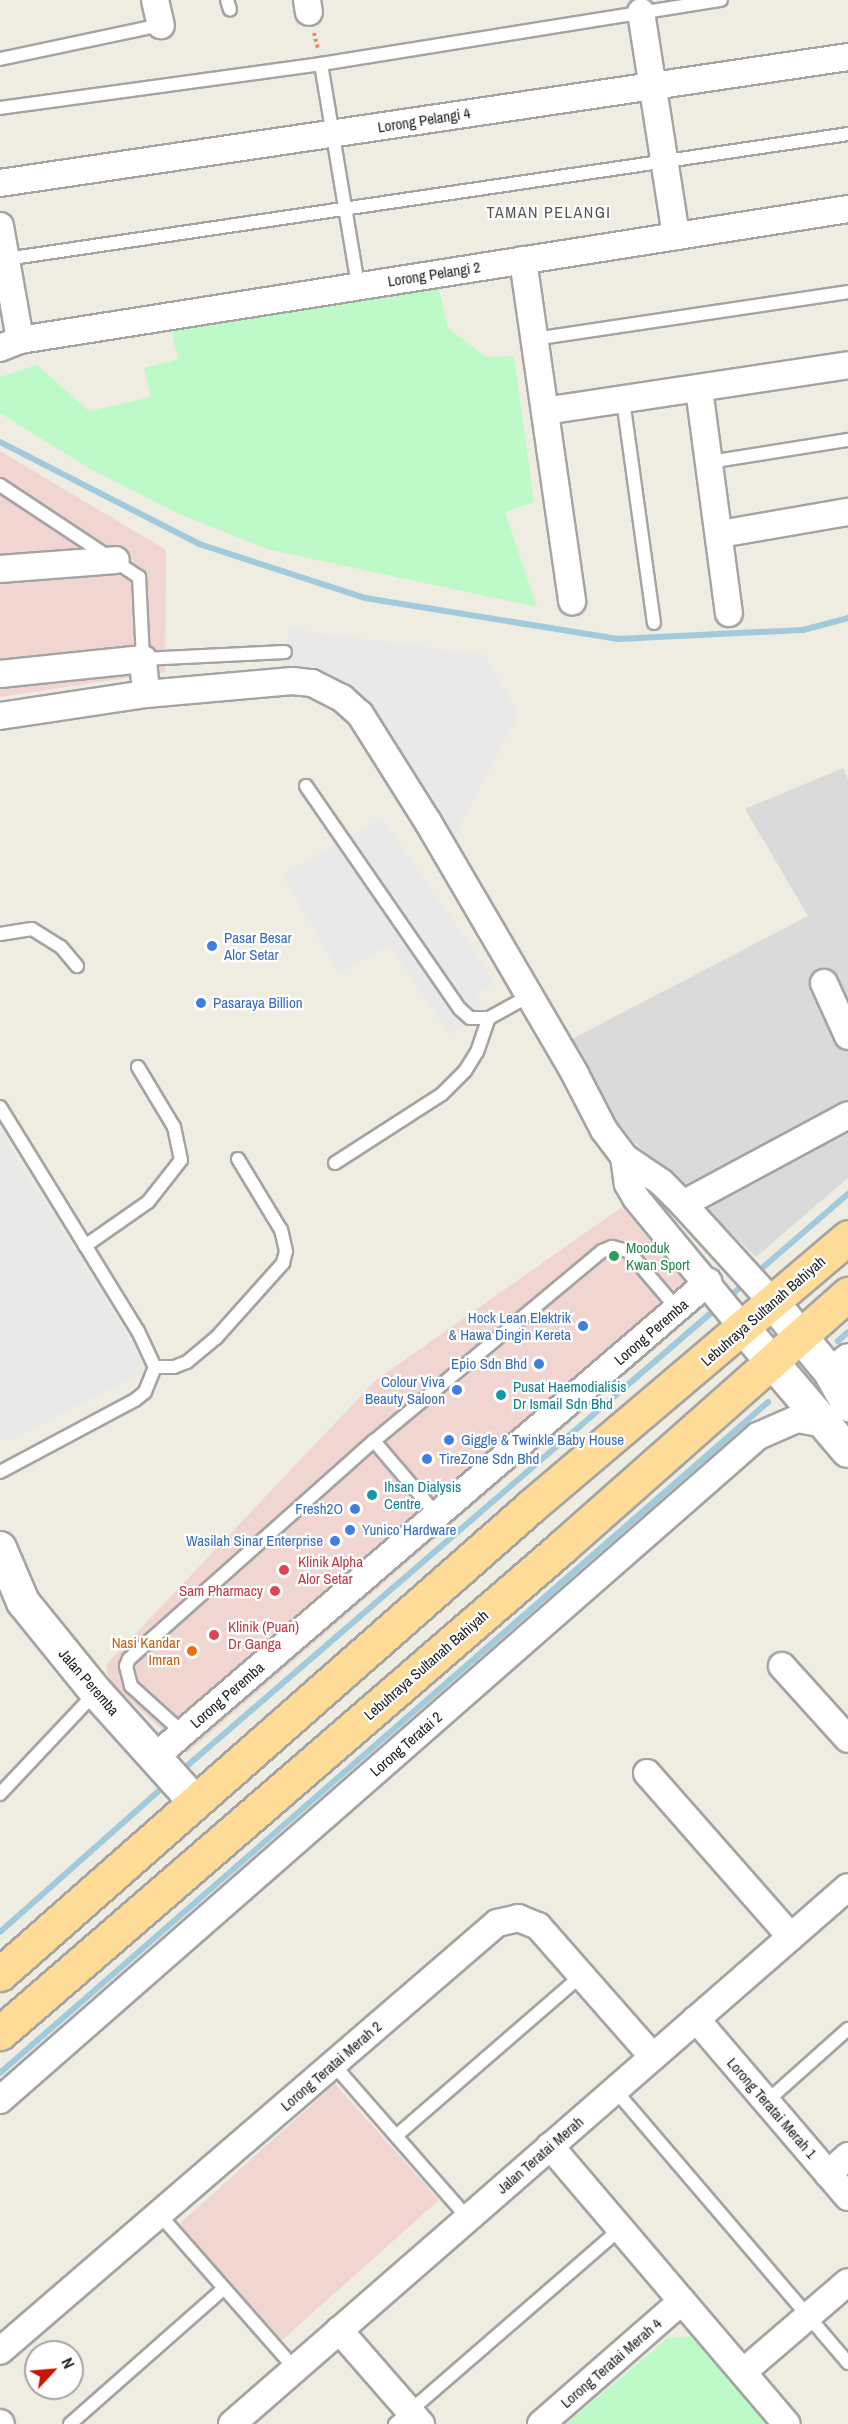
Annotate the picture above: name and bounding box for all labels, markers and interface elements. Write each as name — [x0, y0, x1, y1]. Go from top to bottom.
street label: Lorong Pelangi 4 — [376, 104, 472, 136]
district label: TAMAN PELANGI — [487, 202, 611, 222]
street label: Lorong Pelangi 2 — [386, 258, 482, 290]
place label: Pasar Besar Alor Setar — [224, 928, 292, 963]
marker: Pasar Besar Alor Setar — [205, 939, 219, 953]
place label: Pasaraya Billion — [213, 994, 303, 1012]
marker: Pasaraya Billion — [194, 996, 208, 1010]
place label: Mooduk Kwan Sport — [626, 1238, 690, 1273]
marker: Mooduk Kwan Sport — [607, 1249, 621, 1263]
street label: Lebuhraya Sultanah Bahiyah — [697, 1252, 829, 1370]
street label: Lorong Peremba — [611, 1295, 691, 1369]
place label: Hock Lean Elektrik & Hawa Dingin Kereta — [449, 1308, 571, 1343]
marker: Hock Lean Elektrik & Hawa Dingin Kereta — [576, 1319, 590, 1333]
place label: Epio Sdn Bhd — [451, 1355, 527, 1373]
marker: Epio Sdn Bhd — [532, 1357, 546, 1371]
place label: Colour Viva Beauty Saloon — [365, 1372, 445, 1407]
place label: Pusat Haemodialisis Dr Ismail Sdn Bhd — [513, 1377, 626, 1412]
marker: Colour Viva Beauty Saloon — [450, 1383, 464, 1397]
marker: Pusat Haemodialisis Dr Ismail Sdn Bhd — [494, 1388, 508, 1402]
place label: Giggle & Twinkle Baby House — [461, 1431, 624, 1449]
marker: Giggle & Twinkle Baby House — [442, 1433, 456, 1447]
place label: TireZone Sdn Bhd — [439, 1450, 539, 1468]
marker: TireZone Sdn Bhd — [420, 1452, 434, 1466]
place label: Ihsan Dialysis Centre — [384, 1477, 461, 1512]
marker: Ihsan Dialysis Centre — [365, 1488, 379, 1502]
place label: Fresh2O — [295, 1500, 343, 1518]
marker: Fresh2O — [348, 1502, 362, 1516]
place label: Yunico Hardware — [362, 1521, 456, 1539]
marker: Yunico Hardware — [343, 1523, 357, 1537]
place label: Wasilah Sinar Enterprise — [186, 1532, 323, 1550]
marker: Wasilah Sinar Enterprise — [328, 1534, 342, 1548]
place label: Klinik Alpha Alor Setar — [298, 1552, 364, 1587]
marker: Klinik Alpha Alor Setar — [275, 1561, 293, 1579]
place label: Sam Pharmacy — [179, 1582, 263, 1600]
marker: Sam Pharmacy — [268, 1584, 282, 1598]
street label: Lebuhraya Sultanah Bahiyah — [360, 1606, 492, 1724]
place label: Klinik (Puan) Dr Ganga — [228, 1617, 299, 1652]
marker: Klinik (Puan) Dr Ganga — [205, 1626, 223, 1644]
place label: Nasi Kandar Imran — [112, 1633, 180, 1668]
marker: Nasi Kandar Imran — [185, 1644, 199, 1658]
street label: Jalan Peremba — [55, 1645, 123, 1719]
street label: Lorong Peremba — [187, 1658, 267, 1732]
street label: Lorong Teratai 2 — [366, 1708, 446, 1780]
street label: Lorong Teratai Merah 2 — [277, 2017, 385, 2115]
street label: Lorong Teratai Merah 1 — [723, 2054, 821, 2162]
street label: Jalan Teratai Merah — [493, 2113, 587, 2197]
street label: Lorong Teratai Merah 4 — [557, 2314, 665, 2412]
north arrow — [24, 2340, 84, 2400]
text: N — [56, 2354, 80, 2372]

